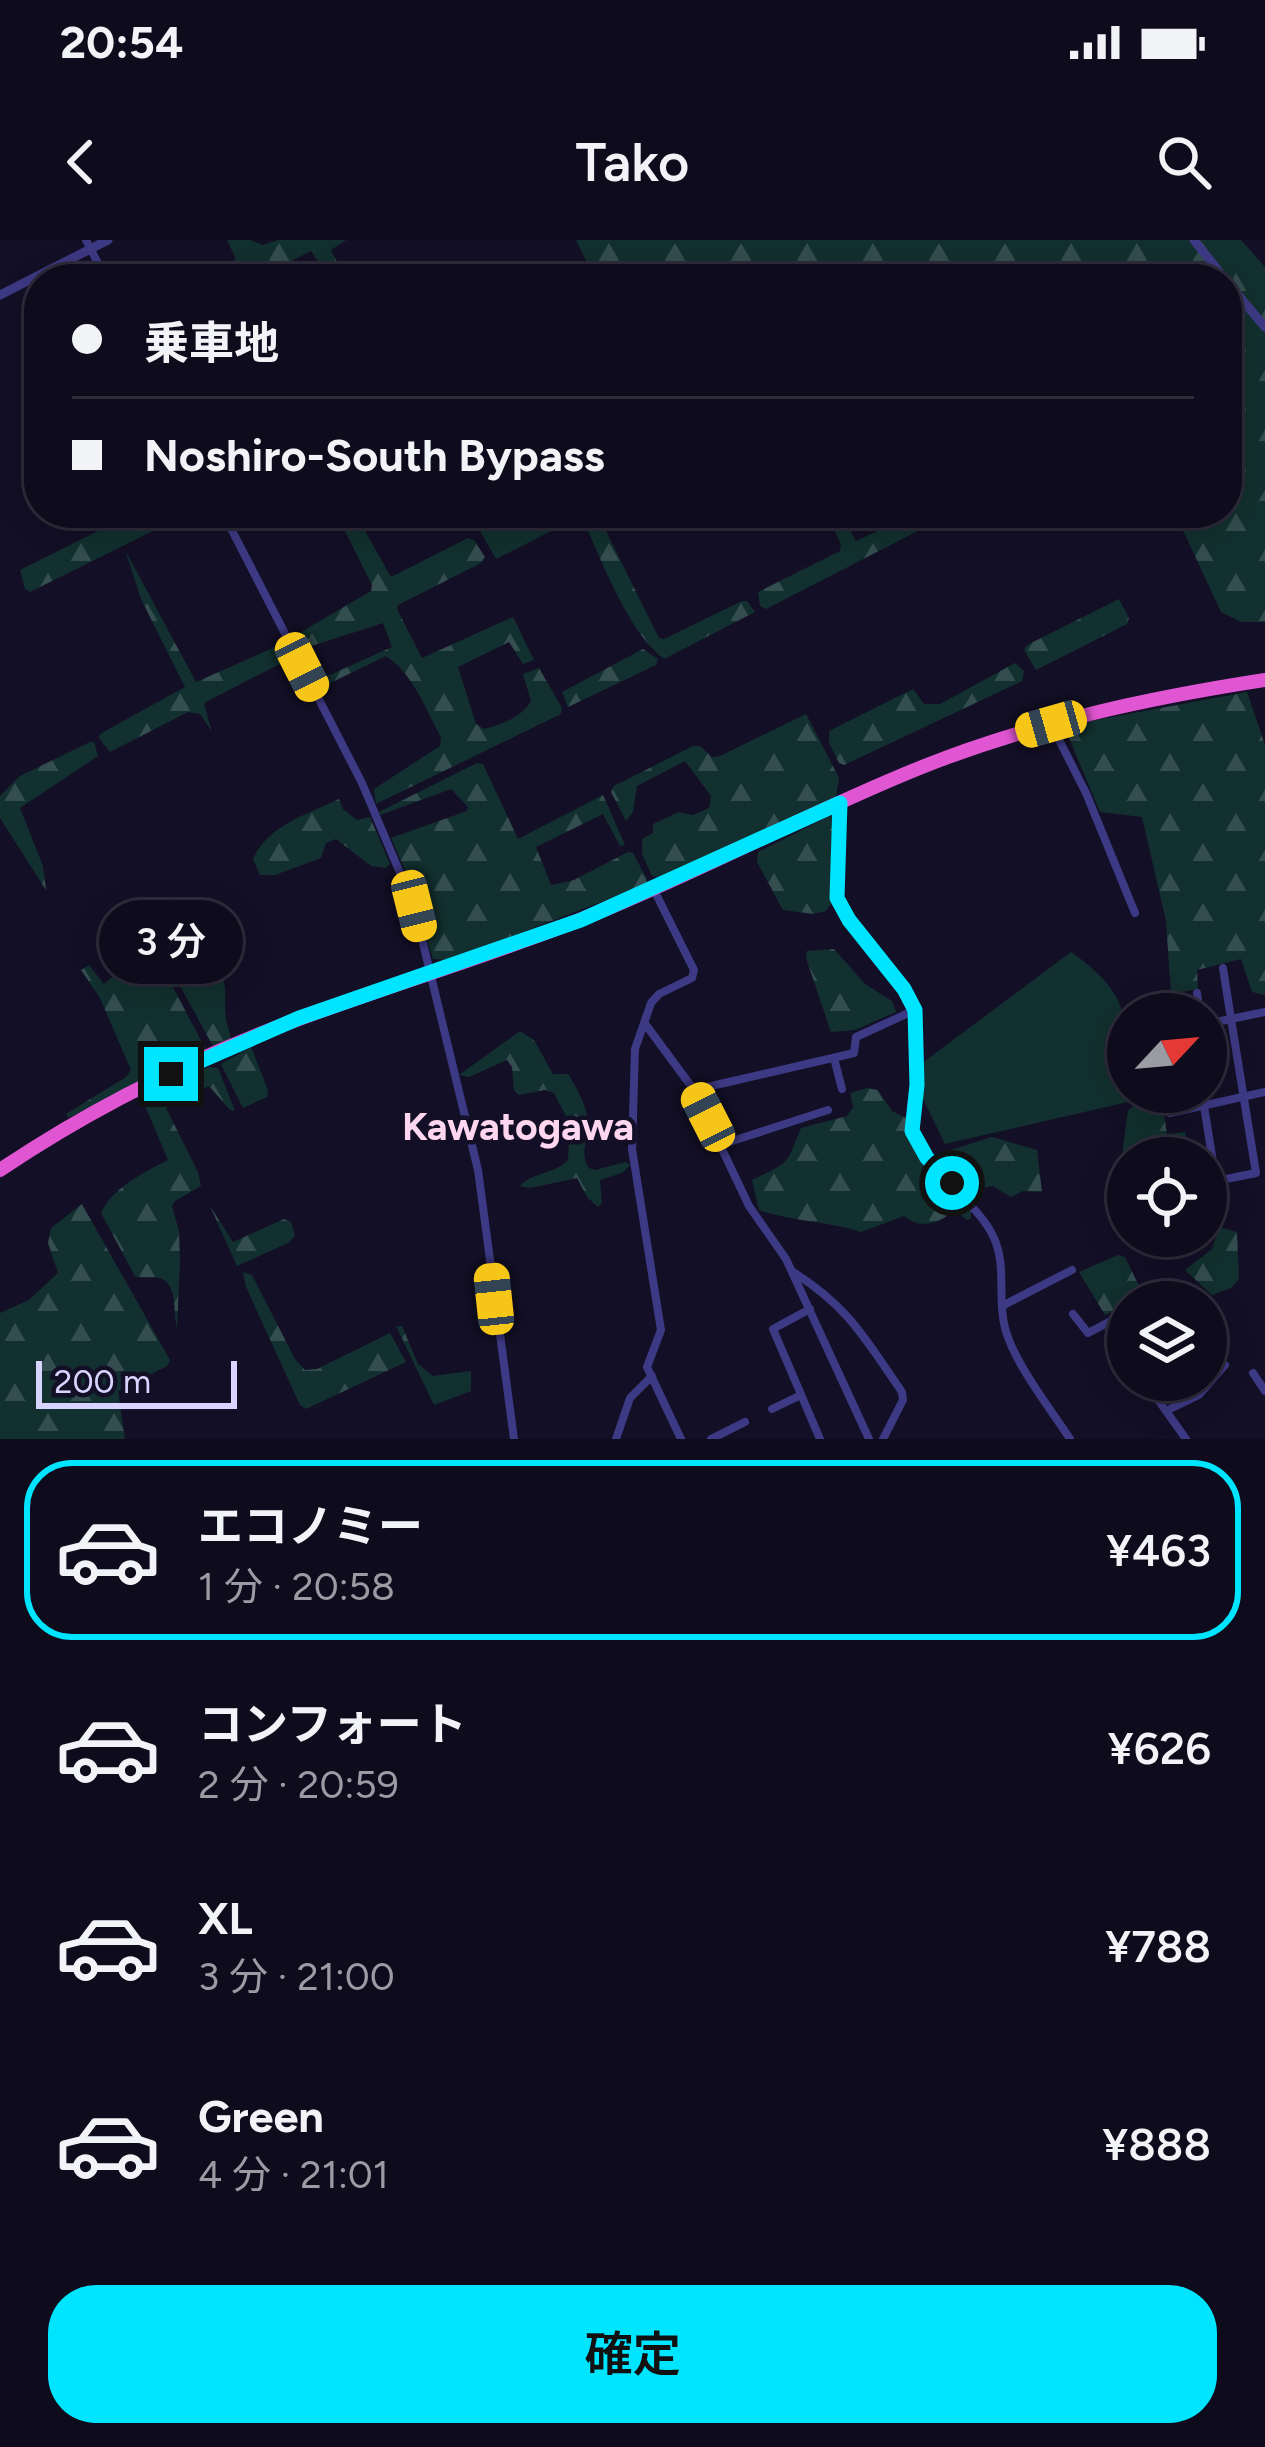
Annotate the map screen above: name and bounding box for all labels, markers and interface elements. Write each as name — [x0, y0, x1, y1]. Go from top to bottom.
text: 20:54 — [60, 15, 183, 69]
icon: back — [48, 129, 114, 195]
icon: search — [1151, 129, 1217, 195]
text: Tako — [576, 130, 689, 195]
text: 乗車地 — [144, 316, 279, 370]
text: Noshiro-South Bypass — [144, 428, 605, 482]
car — [270, 627, 334, 707]
car — [1011, 697, 1091, 751]
car — [388, 867, 440, 945]
callout: 3 分 — [99, 900, 243, 984]
text: 3 分 — [136, 918, 206, 965]
north arrow — [1107, 993, 1227, 1113]
map controls — [1107, 993, 1227, 1401]
route end — [144, 1047, 198, 1101]
car — [676, 1077, 740, 1157]
district label: Kawatogawa — [402, 1103, 634, 1150]
button: locate — [1107, 1137, 1227, 1257]
route start — [925, 1156, 979, 1210]
car — [472, 1261, 516, 1337]
button: layers — [1107, 1281, 1227, 1401]
scale bar — [36, 1355, 237, 1408]
text: 200 m — [54, 1362, 151, 1401]
icon: car — [54, 1496, 162, 1604]
text: エコノミー — [198, 1499, 423, 1553]
text: ¥463 — [1106, 1523, 1211, 1577]
text: 1 分 · 20:58 — [198, 1563, 395, 1610]
icon: car — [54, 1694, 162, 1802]
text: コンフォート — [198, 1697, 467, 1751]
text: ¥626 — [1108, 1721, 1211, 1775]
text: 2 分 · 20:59 — [198, 1761, 399, 1808]
text: XL — [198, 1891, 253, 1945]
icon: car — [54, 1892, 162, 2000]
text: ¥788 — [1105, 1919, 1211, 1973]
text: 3 分 · 21:00 — [198, 1953, 395, 2000]
text: Green — [198, 2089, 324, 2143]
icon: car — [54, 2090, 162, 2198]
text: ¥888 — [1102, 2117, 1211, 2171]
text: 4 分 · 21:01 — [198, 2151, 389, 2198]
button: 確定 — [48, 2285, 1217, 2423]

